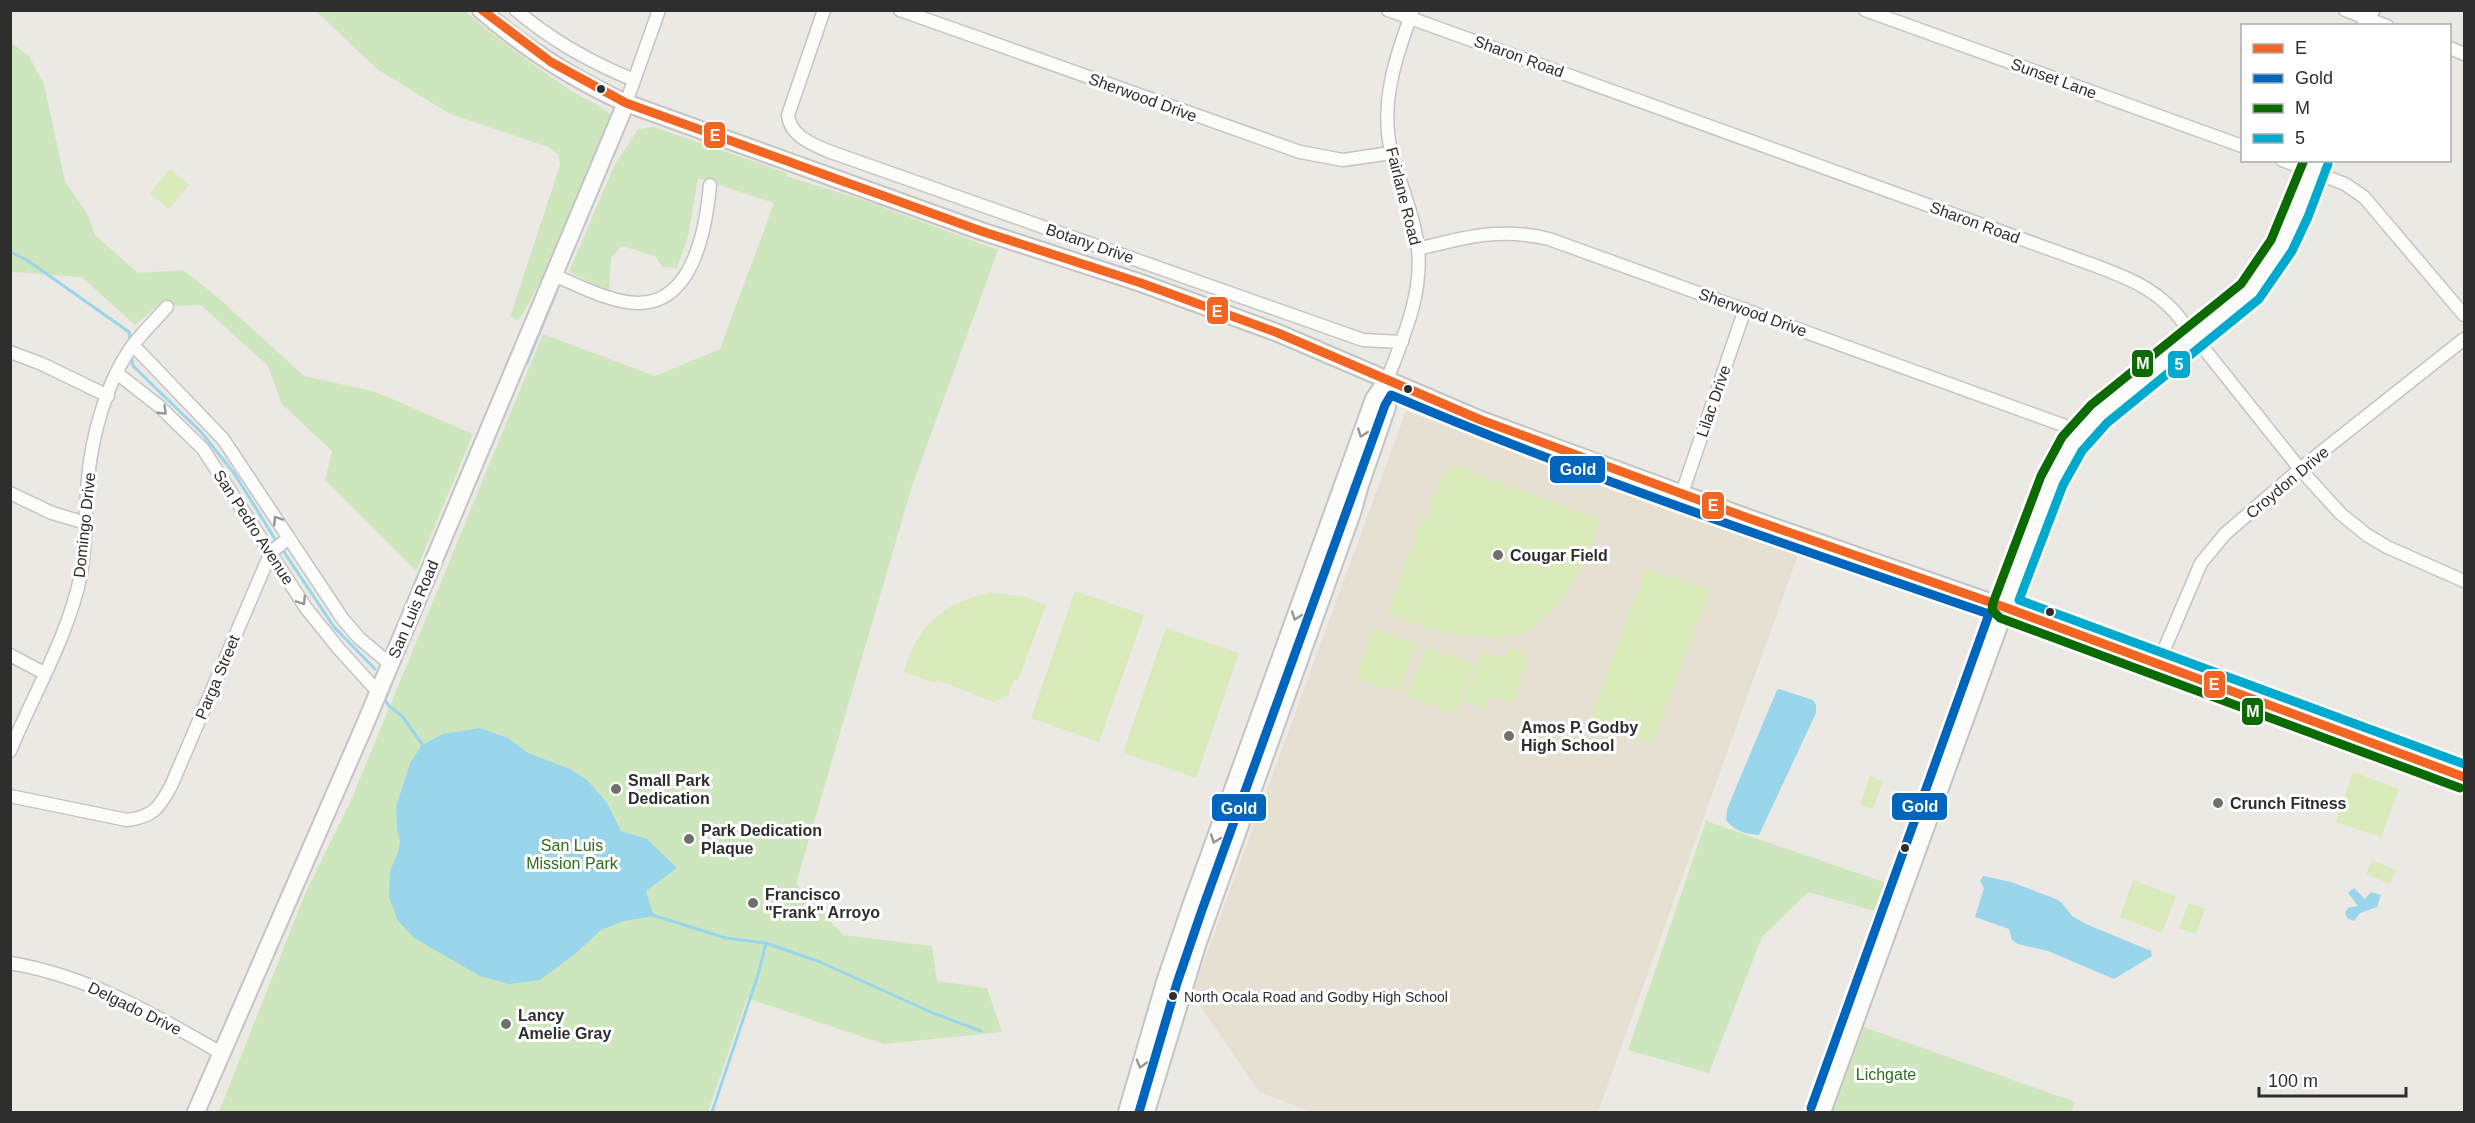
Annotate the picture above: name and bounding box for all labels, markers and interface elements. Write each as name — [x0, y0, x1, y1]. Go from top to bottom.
legend — [2241, 24, 2451, 162]
street label: Sharon Road — [1472, 32, 1566, 81]
text: E — [2295, 38, 2307, 58]
street label: Sunset Lane — [2009, 55, 2099, 102]
text: Gold — [2295, 68, 2333, 88]
street label: Sherwood Drive — [1086, 70, 1199, 125]
unlabelled marker — [595, 83, 607, 95]
text: M — [2295, 98, 2310, 118]
line badge: E — [703, 121, 726, 149]
text: E — [710, 127, 721, 144]
text: 5 — [2295, 128, 2305, 148]
street label: Fairlane Road — [1383, 145, 1424, 247]
street label: Sharon Road — [1928, 198, 2022, 247]
street label: Botany Drive — [1044, 221, 1136, 266]
street label: Sherwood Drive — [1696, 285, 1809, 340]
line badge: E — [1206, 296, 1229, 325]
text: E — [1212, 303, 1223, 320]
line badge: M — [2131, 349, 2154, 378]
line badge: 5 — [2167, 350, 2191, 379]
text: M — [2136, 355, 2150, 372]
text: 5 — [2175, 356, 2184, 373]
street label: Lilac Drive — [1693, 363, 1734, 439]
unlabelled marker — [1402, 383, 1414, 395]
one-way arrow — [156, 403, 167, 414]
one-way arrow — [1356, 427, 1369, 437]
street label: Croydon Drive — [2243, 443, 2332, 522]
line badge: Gold — [1549, 455, 1606, 484]
text: Gold — [1560, 461, 1596, 478]
street label: San Pedro Avenue — [210, 467, 297, 588]
street label: Domingo Drive — [71, 471, 98, 579]
line badge: E — [1701, 491, 1725, 520]
text: E — [1708, 497, 1719, 514]
one-way arrow — [274, 515, 285, 526]
place label: Cougar Field — [1510, 547, 1608, 564]
marker: Cougar Field — [1491, 548, 1505, 562]
street label: San Luis Road — [385, 558, 442, 661]
one-way arrow — [295, 595, 307, 605]
unlabelled marker — [2044, 606, 2056, 618]
one-way arrow — [1290, 610, 1303, 621]
street label: Parga Street — [192, 632, 243, 722]
line badge: E — [2203, 670, 2226, 699]
text: E — [2209, 676, 2220, 693]
line badge: M — [2241, 697, 2264, 726]
text: M — [2246, 703, 2260, 720]
place label: Amos P. Godby High School — [1521, 719, 1638, 754]
marker: Amos P. Godby High School — [1502, 729, 1516, 743]
place label: Small Park Dedication — [628, 772, 710, 807]
marker: Small Park Dedication — [609, 782, 623, 796]
line badge: Gold — [1891, 792, 1948, 821]
line badge: Gold — [1211, 793, 1267, 822]
place label: Crunch Fitness — [2230, 795, 2347, 812]
marker: Crunch Fitness — [2211, 796, 2225, 810]
text: Gold — [1902, 798, 1938, 815]
text: Gold — [1221, 800, 1257, 817]
place label: Park Dedication Plaque — [701, 822, 822, 857]
marker: Park Dedication Plaque — [682, 832, 696, 846]
one-way arrow — [1210, 833, 1223, 844]
park label: San Luis Mission Park — [526, 837, 619, 872]
unlabelled marker — [1899, 842, 1911, 854]
place label: Francisco "Frank" Arroyo — [765, 886, 880, 921]
marker: Francisco "Frank" Arroyo — [746, 896, 760, 910]
street label: Delgado Drive — [85, 979, 184, 1038]
place label: North Ocala Road and Godby High School — [1184, 989, 1448, 1005]
marker: North Ocala Road and Godby High School — [1167, 990, 1179, 1002]
place label: Lancy Amelie Gray — [518, 1007, 611, 1042]
marker: Lancy Amelie Gray — [499, 1017, 513, 1031]
one-way arrow — [1136, 1058, 1148, 1069]
scale bar — [2259, 1060, 2406, 1098]
park label: Lichgate — [1856, 1066, 1916, 1083]
text: 100 m — [2268, 1071, 2318, 1091]

